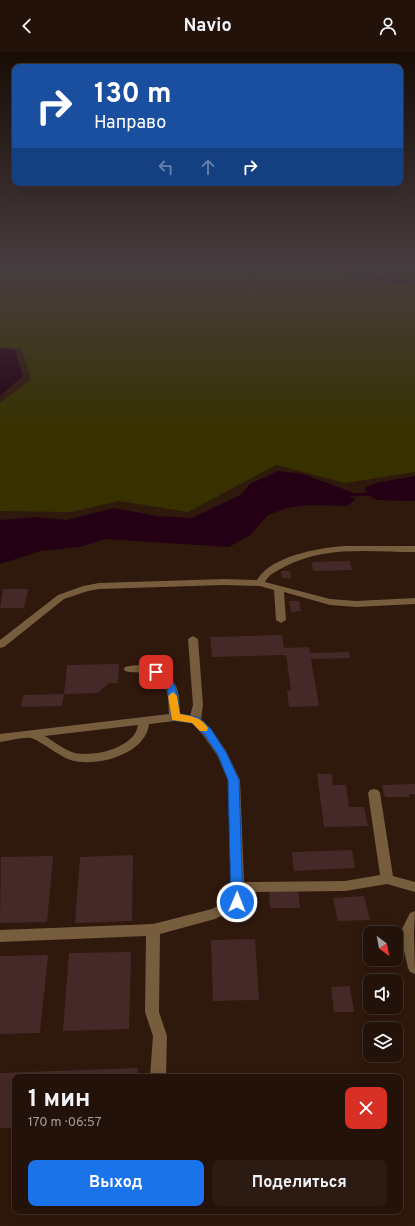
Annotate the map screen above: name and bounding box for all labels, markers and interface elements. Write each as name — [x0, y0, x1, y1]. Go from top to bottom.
icon: back — [16, 15, 38, 37]
text: Navio — [183, 15, 232, 38]
icon: person — [377, 15, 399, 37]
text: 130 m — [94, 77, 172, 113]
icon: right — [28, 80, 80, 132]
text: Направо — [94, 112, 166, 135]
icon: left — [155, 156, 177, 178]
icon: ahead — [197, 156, 219, 178]
icon: right — [239, 156, 261, 178]
pin — [139, 655, 173, 689]
icon: arrive — [145, 661, 167, 683]
position arrow — [216, 881, 258, 923]
north arrow — [363, 926, 403, 966]
map controls — [363, 926, 403, 1062]
button: sound — [363, 974, 403, 1014]
button: layers — [363, 1022, 403, 1062]
text: 1 мин — [28, 1085, 90, 1115]
button: close — [345, 1087, 387, 1129]
text: 170 m · 06:57 — [28, 1115, 101, 1131]
button: Выход — [28, 1160, 204, 1206]
button: Поделиться — [212, 1160, 387, 1206]

